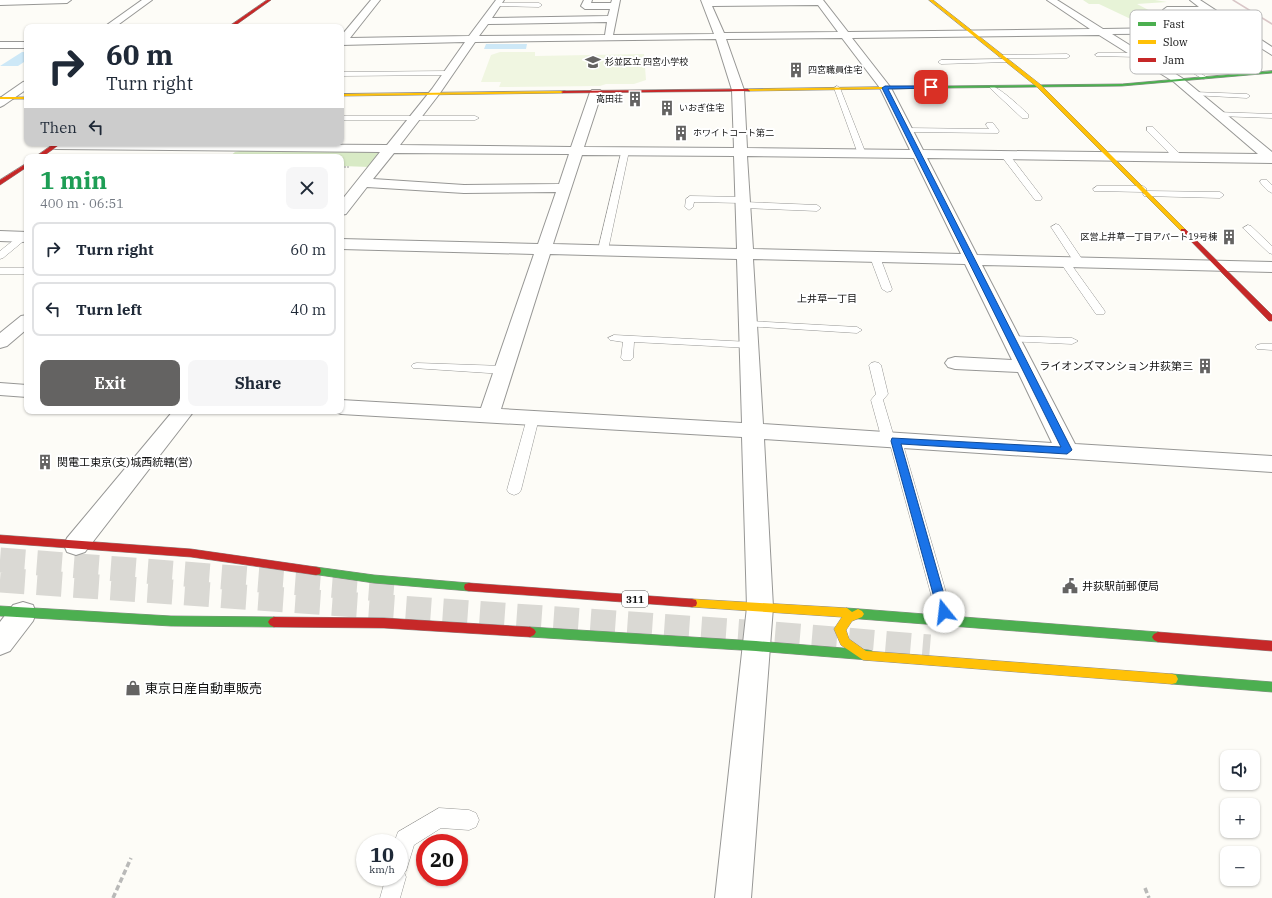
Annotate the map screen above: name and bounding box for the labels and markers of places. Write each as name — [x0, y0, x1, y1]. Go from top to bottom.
school or university icon: 杉並区立 四宮小学校 — [584, 53, 602, 71]
place label: 杉並区立 四宮小学校 — [605, 56, 688, 67]
building icon: 四宮職員住宅 — [787, 61, 805, 79]
place label: 四宮職員住宅 — [808, 64, 862, 75]
pin — [914, 70, 948, 104]
building icon: 高田荘 — [626, 90, 644, 108]
place label: 高田荘 — [596, 93, 623, 104]
building icon: いおぎ住宅 — [658, 99, 676, 117]
place label: いおぎ住宅 — [679, 102, 724, 113]
building icon: ホワイトコート第二 — [672, 124, 690, 142]
place label: ホワイトコート第二 — [693, 127, 774, 138]
building icon: 区営上井草一丁目アパート19号棟 — [1220, 228, 1238, 246]
place label: 区営上井草一丁目アパート19号棟 — [1080, 231, 1218, 242]
building icon: ライオンズマンション井荻第三 — [1196, 357, 1214, 375]
place label: ライオンズマンション井荻第三 — [1039, 359, 1193, 373]
building icon: 関電工東京(支)城西統轄(営) — [36, 453, 54, 471]
place label: 関電工東京(支)城西統轄(営) — [57, 455, 192, 469]
public building icon: 井荻駅前郵便局 — [1061, 577, 1079, 595]
place label: 井荻駅前郵便局 — [1082, 579, 1159, 593]
shop icon: 東京日産自動車販売 — [124, 679, 142, 697]
place label: 東京日産自動車販売 — [145, 680, 262, 697]

